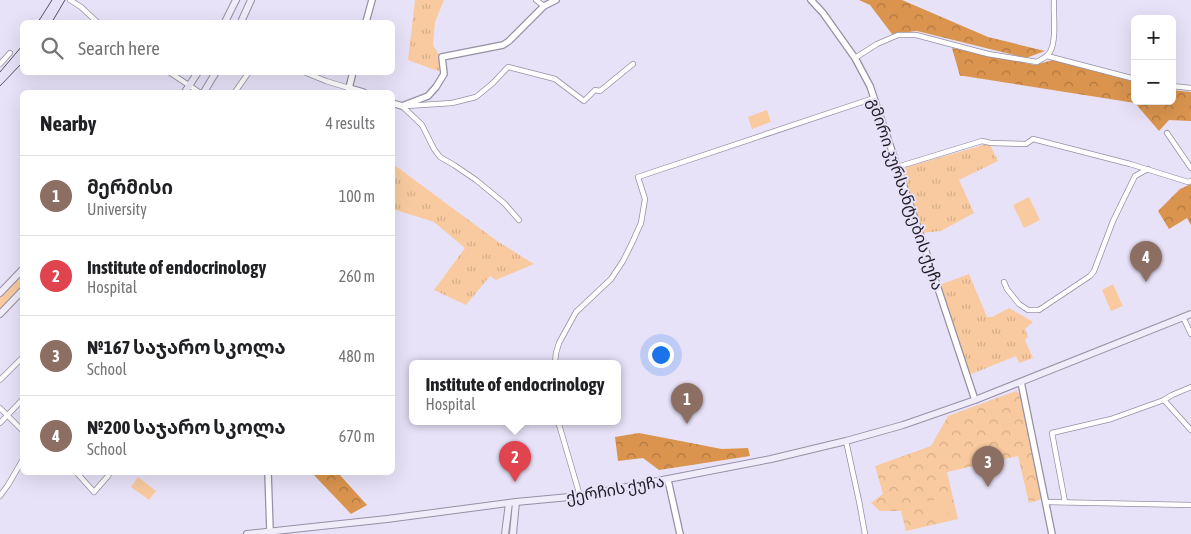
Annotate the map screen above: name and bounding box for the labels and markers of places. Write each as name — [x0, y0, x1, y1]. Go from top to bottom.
pin: 4 — [1130, 241, 1162, 282]
pin: 1 — [671, 383, 703, 424]
pin: 2 — [499, 441, 531, 482]
pin: 3 — [972, 446, 1004, 487]

